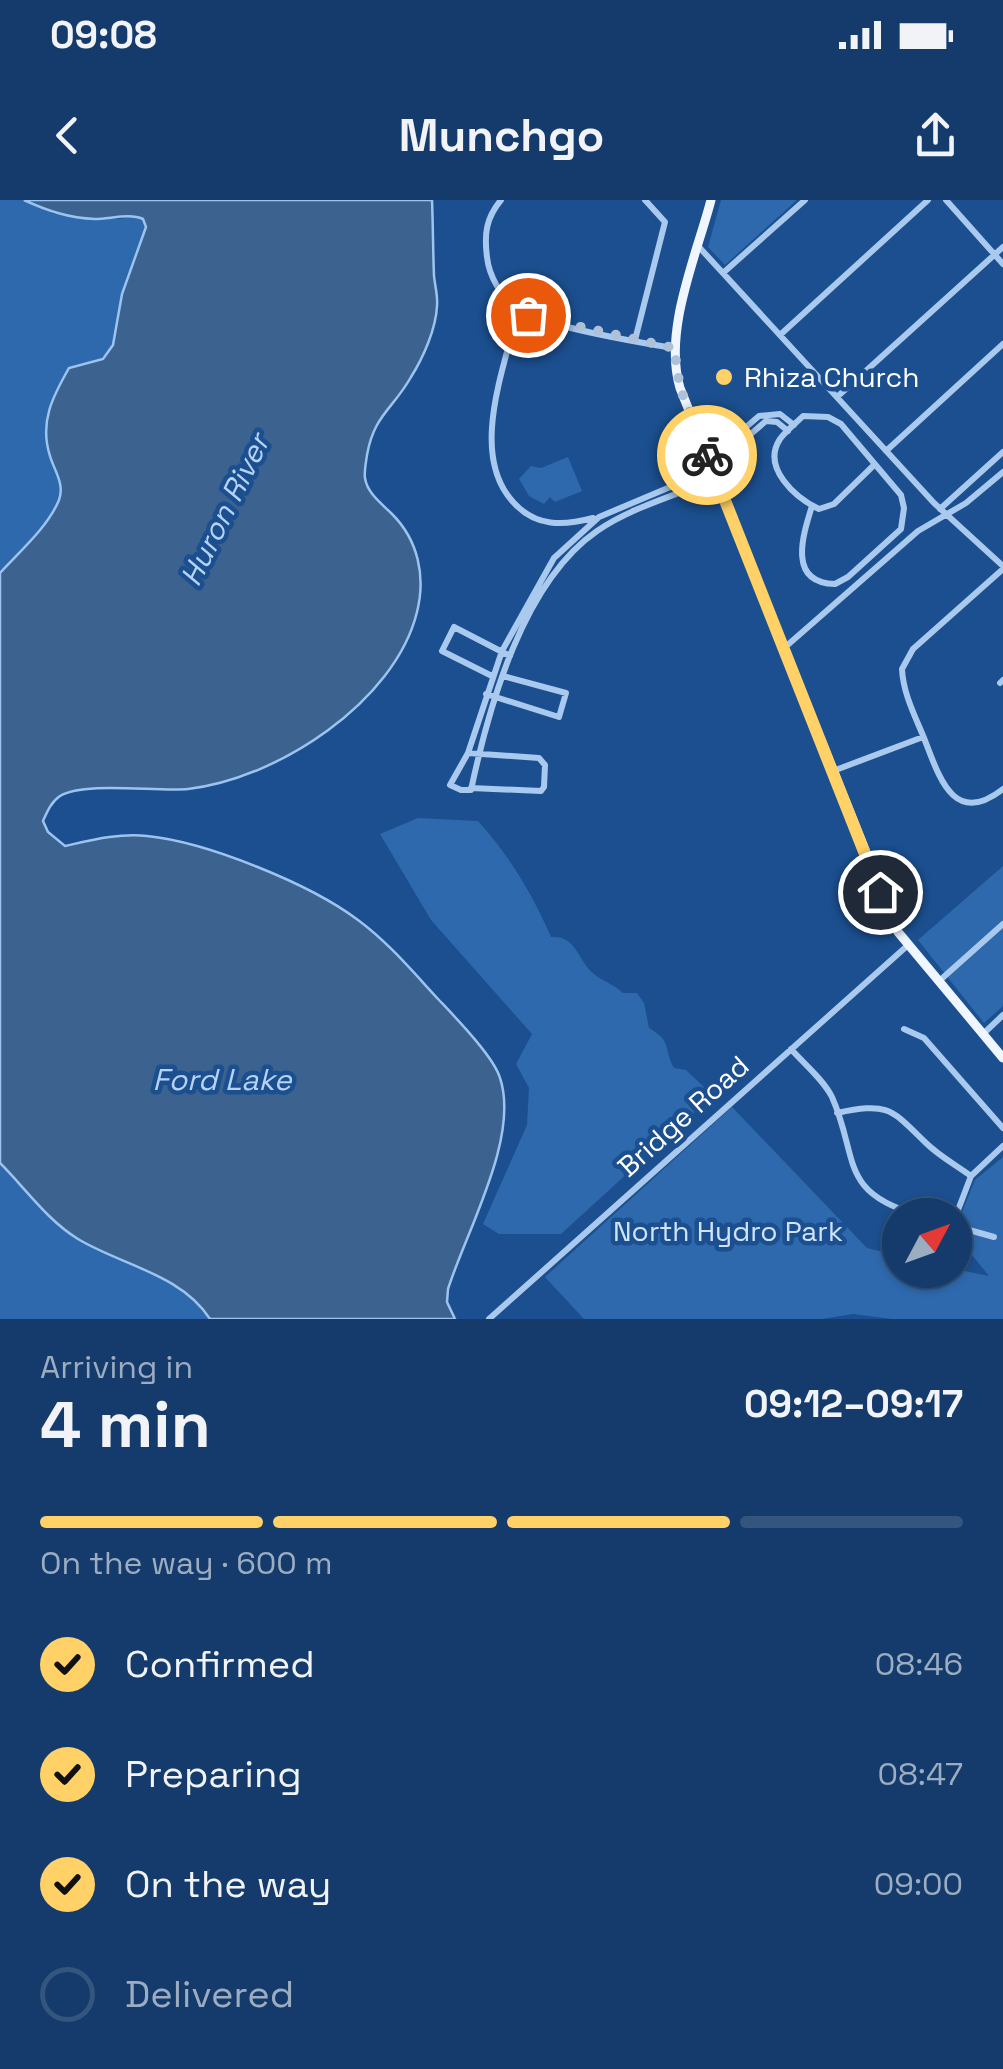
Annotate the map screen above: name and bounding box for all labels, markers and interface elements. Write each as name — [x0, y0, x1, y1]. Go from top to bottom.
text: 09:08 — [50, 11, 157, 59]
text: Munchgo — [399, 107, 604, 164]
icon: back — [40, 108, 95, 163]
icon: share — [908, 108, 963, 163]
pin — [486, 273, 571, 358]
icon: bag — [501, 288, 556, 343]
place label: Rhiza Church — [744, 359, 920, 395]
marker: Rhiza Church — [713, 366, 735, 388]
courier — [657, 405, 757, 505]
water label: Huron River — [171, 425, 279, 592]
icon: bike — [680, 428, 735, 483]
pin — [838, 850, 923, 935]
icon: home — [853, 865, 908, 920]
street label: Bridge Road — [610, 1048, 756, 1184]
water label: Ford Lake — [152, 1060, 293, 1099]
north arrow — [882, 1198, 972, 1288]
map controls — [882, 1198, 972, 1288]
park label: North Hydro Park — [613, 1213, 843, 1249]
text: Arriving in — [40, 1347, 193, 1387]
text: 09:12–09:17 — [744, 1380, 963, 1428]
text: 4 min — [40, 1383, 211, 1466]
text: On the way · 600 m — [40, 1543, 332, 1583]
icon: check — [40, 1637, 95, 1692]
text: Confirmed — [125, 1640, 315, 1688]
text: 08:46 — [875, 1644, 963, 1684]
icon: check — [40, 1747, 95, 1802]
text: Preparing — [125, 1750, 302, 1798]
text: 08:47 — [877, 1754, 963, 1794]
icon: check — [40, 1857, 95, 1912]
text: On the way — [125, 1860, 331, 1908]
text: 09:00 — [874, 1864, 963, 1904]
text: Delivered — [125, 1970, 294, 2018]

